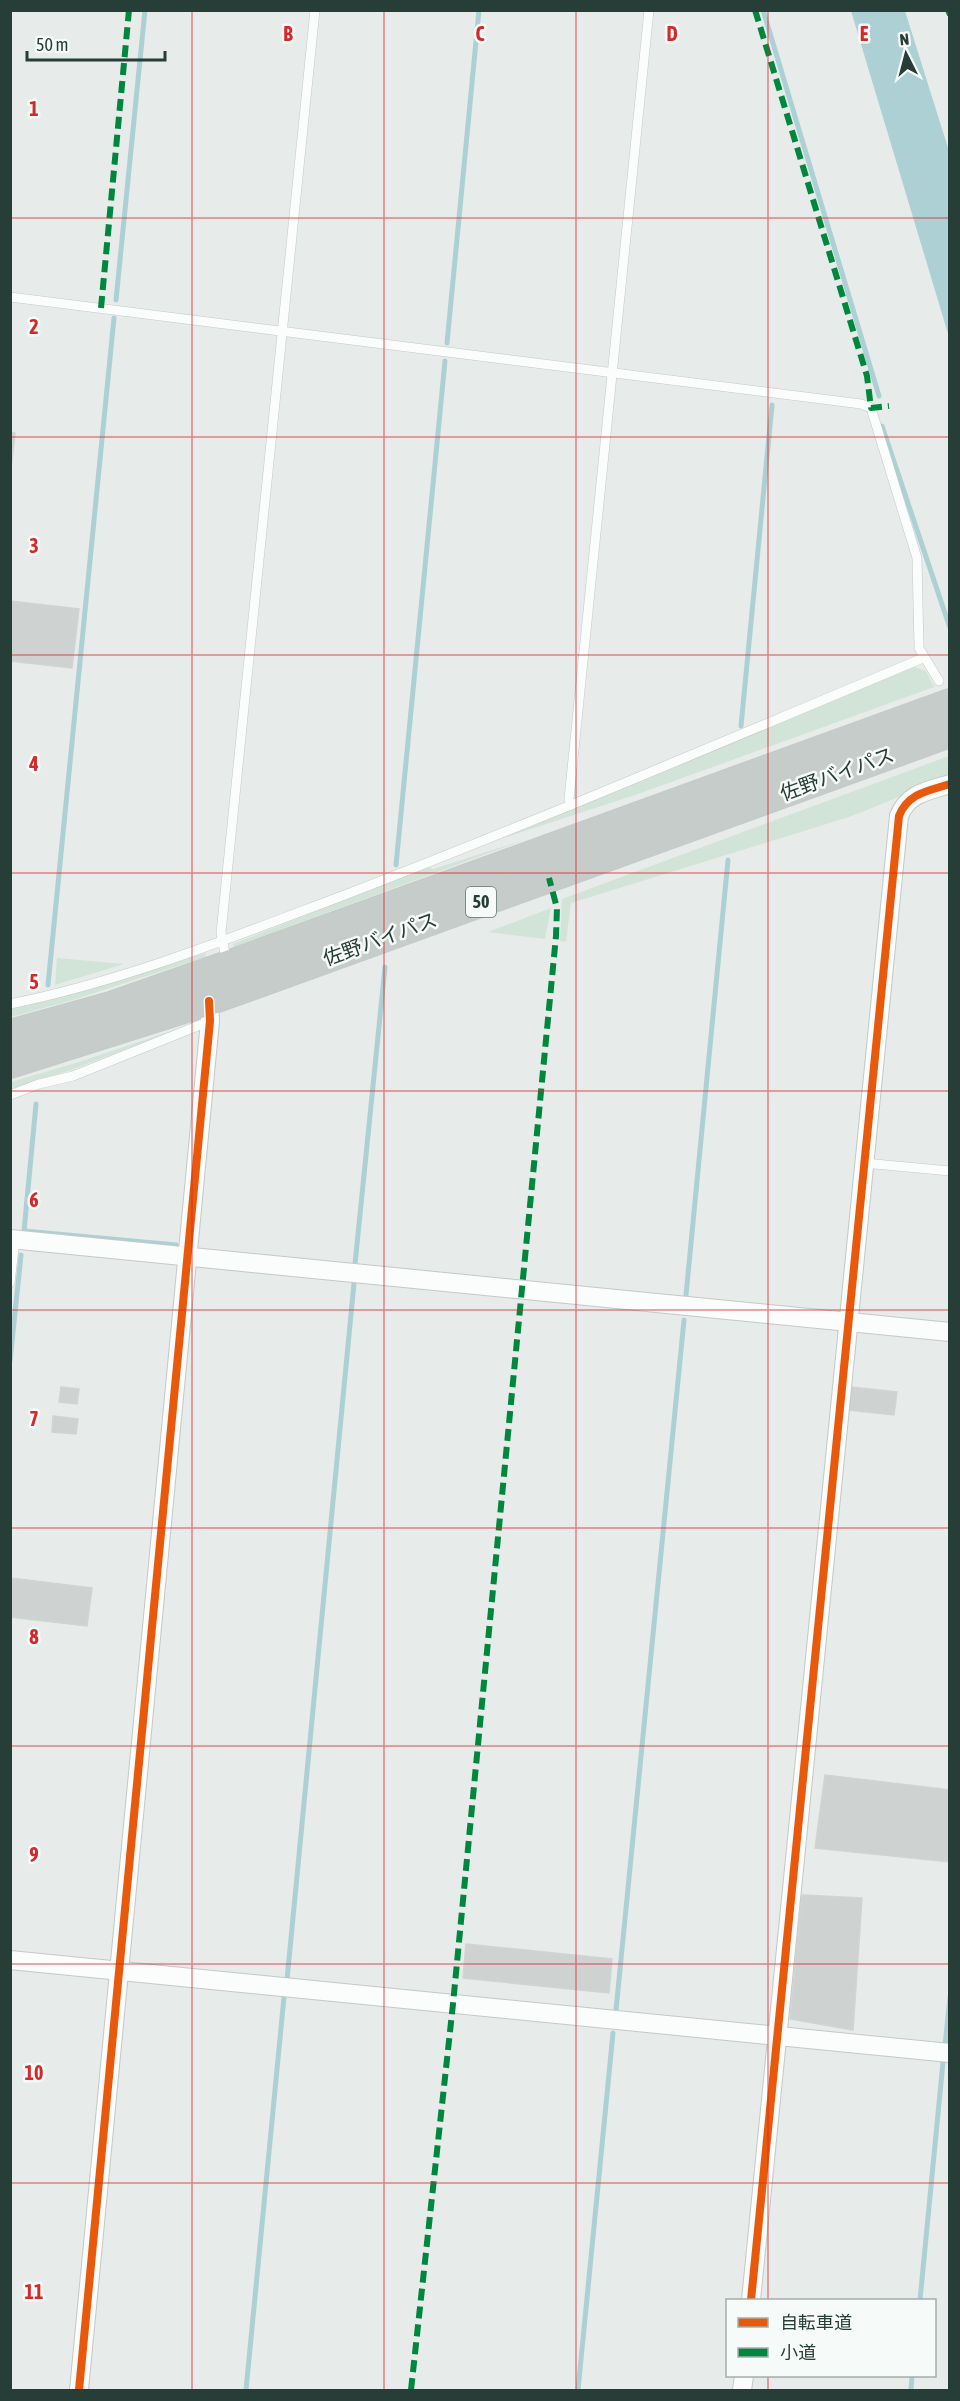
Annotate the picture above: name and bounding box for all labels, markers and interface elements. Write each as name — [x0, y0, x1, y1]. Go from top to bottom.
text: B — [283, 22, 293, 45]
text: C — [476, 22, 485, 45]
text: D — [666, 22, 678, 45]
text: E — [860, 22, 869, 45]
scale bar — [27, 24, 165, 62]
north arrow — [876, 24, 936, 84]
text: N — [899, 30, 910, 49]
text: 50 m — [36, 34, 68, 55]
text: 1 — [29, 97, 39, 120]
text: 2 — [29, 315, 39, 338]
text: 3 — [29, 534, 39, 557]
street label: 佐野バイパス — [777, 742, 897, 805]
text: 4 — [28, 752, 39, 775]
road number: 50 — [466, 887, 496, 917]
street label: 佐野バイパス — [320, 907, 440, 970]
text: 5 — [29, 970, 39, 993]
text: 6 — [29, 1188, 39, 1211]
text: 7 — [29, 1407, 39, 1430]
text: 8 — [29, 1625, 39, 1648]
text: 9 — [29, 1843, 39, 1866]
text: 10 — [25, 2061, 43, 2084]
text: 11 — [25, 2280, 43, 2303]
legend — [726, 2299, 936, 2377]
text: 自転車道 — [780, 2312, 852, 2333]
text: 小道 — [780, 2342, 816, 2363]

